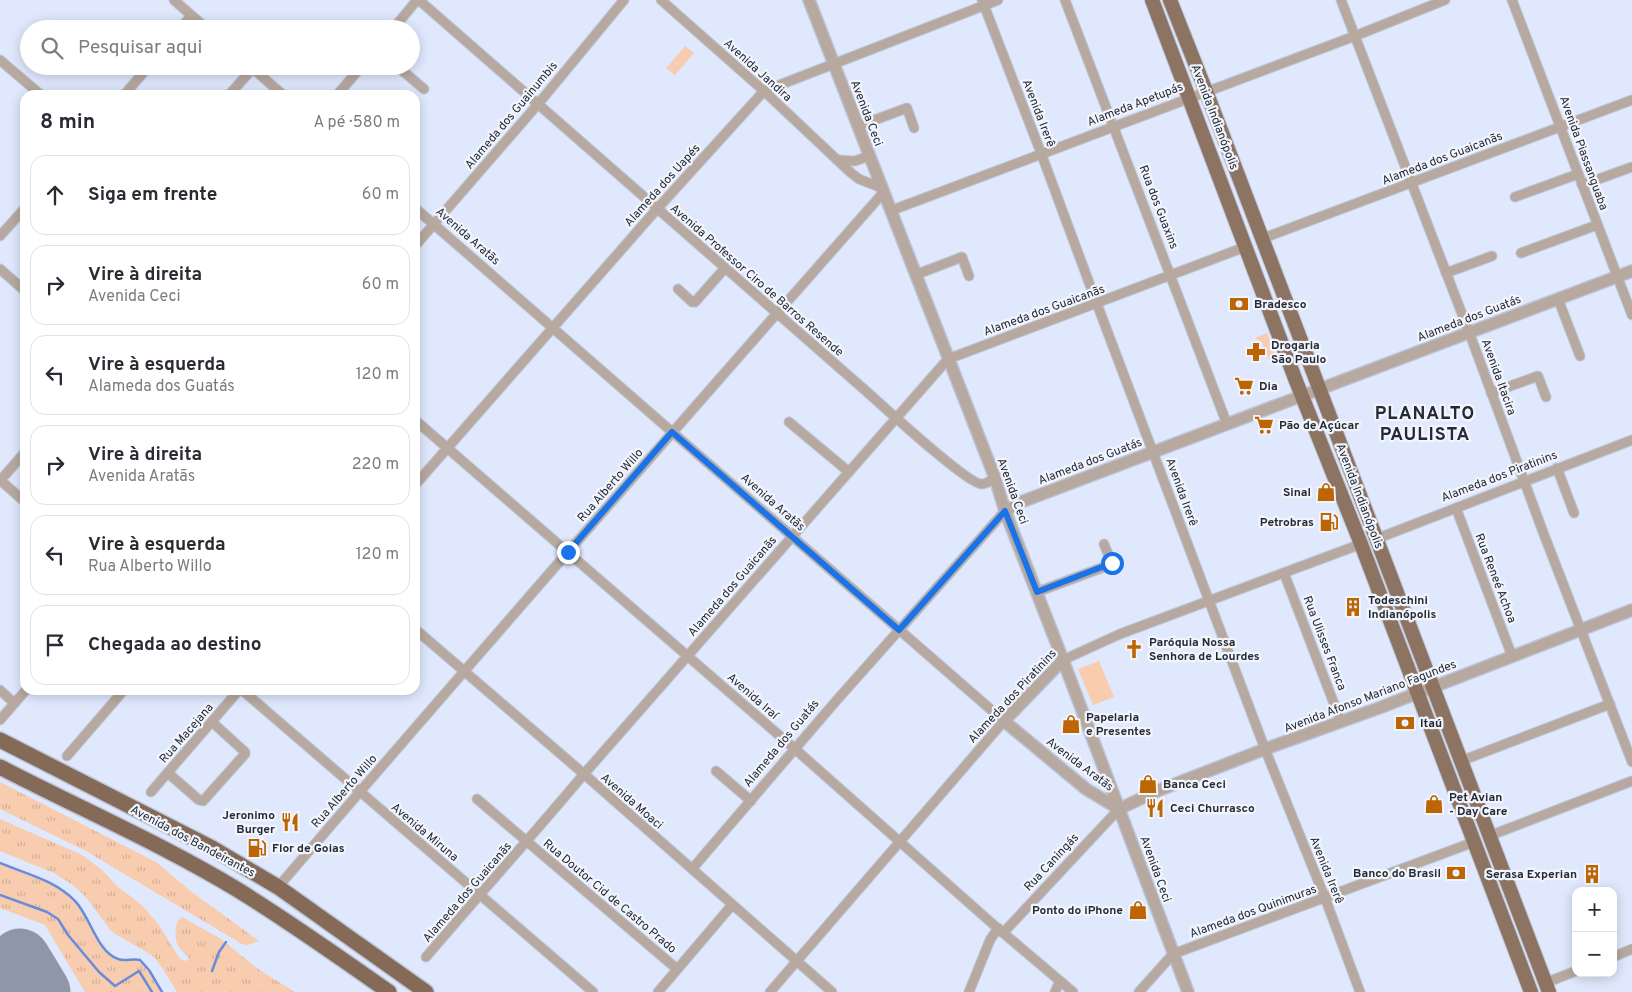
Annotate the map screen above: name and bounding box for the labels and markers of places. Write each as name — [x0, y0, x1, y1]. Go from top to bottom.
bank icon: Bradesco — [1228, 293, 1250, 315]
place label: Bradesco — [1254, 297, 1307, 313]
place label: Drogaria São Paulo — [1271, 338, 1327, 368]
pharmacy icon: Drogaria São Paulo — [1245, 341, 1267, 363]
supermarket icon: Dia — [1233, 375, 1255, 397]
place label: Dia — [1259, 379, 1278, 395]
supermarket icon: Pão de Açúcar — [1253, 414, 1275, 436]
place label: Pão de Açúcar — [1279, 418, 1359, 434]
shop icon: Sinal — [1315, 481, 1337, 503]
place label: Sinal — [1283, 485, 1311, 501]
fuel station icon: Petrobras — [1318, 511, 1340, 533]
place label: Petrobras — [1260, 515, 1314, 531]
place label: Todeschini Indianópolis — [1368, 593, 1436, 623]
building icon: Todeschini Indianópolis — [1342, 596, 1364, 618]
place label: Paróquia Nossa Senhora de Lourdes — [1149, 635, 1260, 665]
church icon: Paróquia Nossa Senhora de Lourdes — [1123, 638, 1145, 660]
place label: Papelaria e Presentes — [1086, 710, 1151, 740]
bank icon: Itaú — [1394, 712, 1416, 734]
shop icon: Papelaria e Presentes — [1060, 713, 1082, 735]
place label: Itaú — [1420, 716, 1442, 732]
shop icon: Banca Ceci — [1137, 773, 1159, 795]
place label: Banca Ceci — [1163, 777, 1226, 793]
place label: Pet Avian - Day Care — [1449, 790, 1508, 820]
shop icon: Pet Avian - Day Care — [1423, 793, 1445, 815]
restaurant icon: Ceci Churrasco — [1144, 797, 1166, 819]
place label: Ceci Churrasco — [1170, 801, 1255, 817]
place label: Jeronimo Burger — [222, 808, 275, 838]
restaurant icon: Jeronimo Burger — [279, 811, 301, 833]
fuel station icon: Flor de Goias — [246, 837, 268, 859]
place label: Flor de Goias — [272, 841, 345, 857]
bank icon: Banco do Brasil — [1445, 862, 1467, 884]
building icon: Serasa Experian — [1581, 863, 1603, 885]
place label: Banco do Brasil — [1353, 866, 1441, 882]
place label: Serasa Experian — [1486, 867, 1577, 883]
shop icon: Ponto do iPhone — [1127, 899, 1149, 921]
place label: Ponto do iPhone — [1032, 903, 1123, 919]

